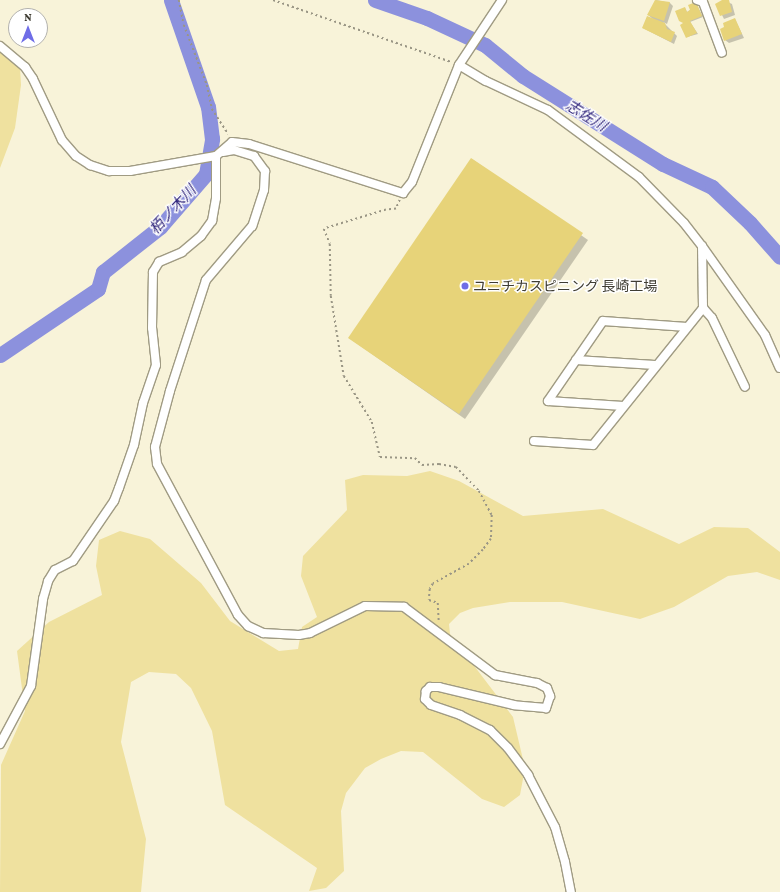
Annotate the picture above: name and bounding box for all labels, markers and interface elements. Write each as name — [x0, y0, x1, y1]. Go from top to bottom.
north arrow — [8, 8, 48, 48]
text: N — [24, 11, 32, 23]
water label: 志佐川 — [562, 96, 610, 136]
water label: 栢ノ木川 — [146, 182, 200, 238]
place label: ユニチカスピニング 長崎工場 — [473, 278, 658, 294]
marker: ユニチカスピニング 長崎工場 — [460, 281, 470, 291]

